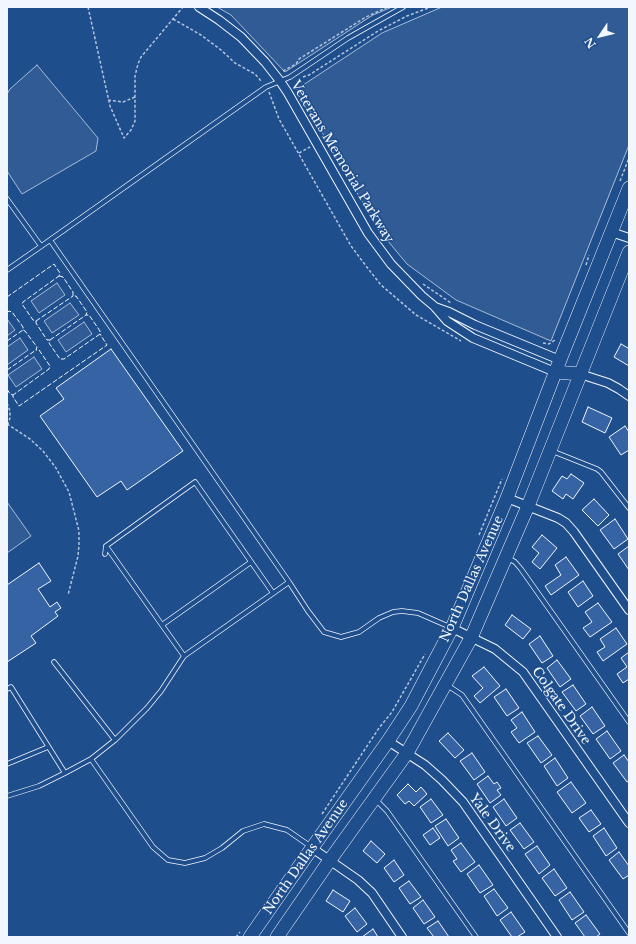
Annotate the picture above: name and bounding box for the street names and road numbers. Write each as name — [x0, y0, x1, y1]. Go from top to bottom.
street label: Veterans Memorial Parkway — [287, 78, 397, 246]
street label: North Dallas Avenue — [437, 513, 507, 645]
street label: Colgate Drive — [528, 664, 594, 748]
street label: Yale Drive — [466, 791, 518, 855]
street label: North Dallas Avenue — [260, 796, 352, 918]

